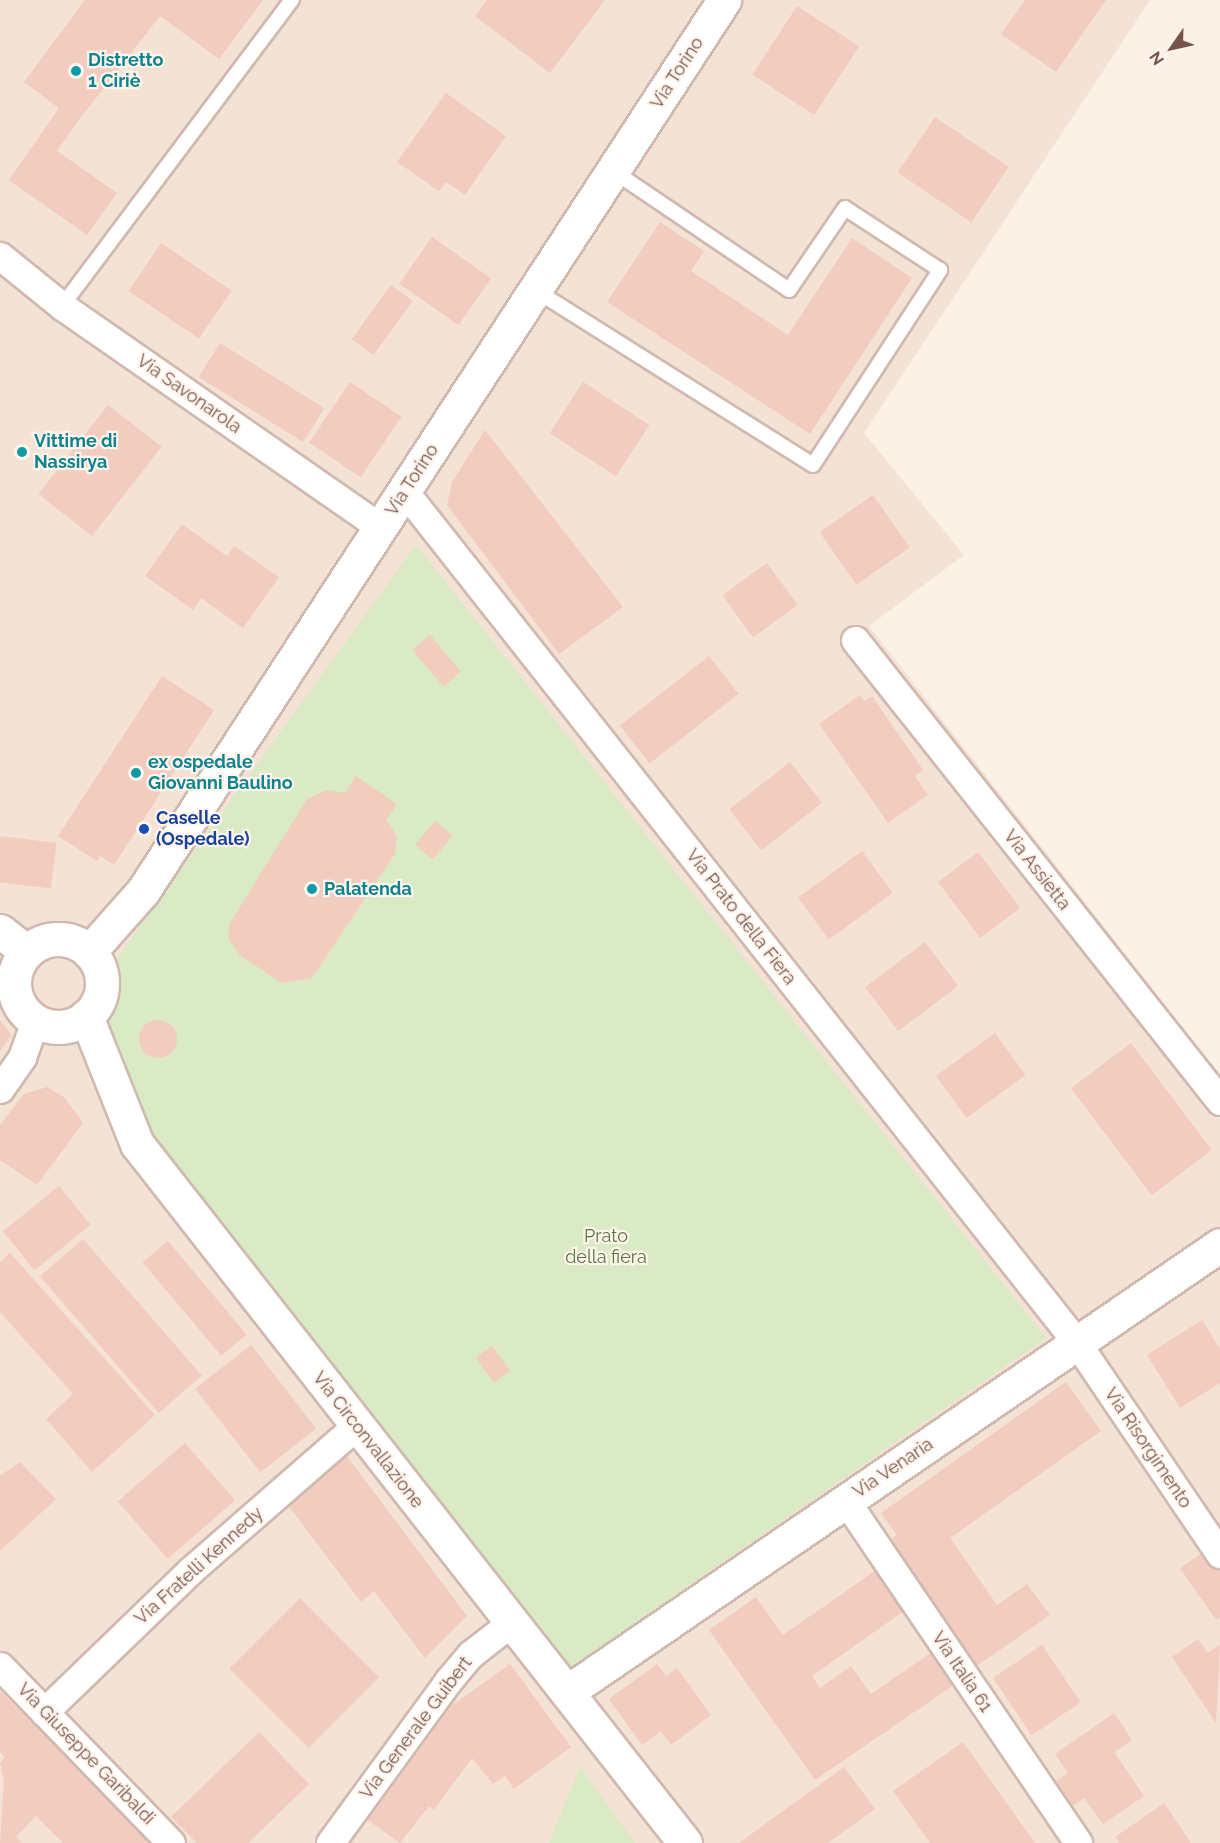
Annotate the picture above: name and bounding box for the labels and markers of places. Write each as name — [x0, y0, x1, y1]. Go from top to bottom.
place label: Distretto 1 Ciriè — [88, 50, 163, 92]
marker: Distretto 1 Ciriè — [69, 64, 83, 78]
place label: Vittime di Nassirya — [34, 431, 117, 474]
marker: Vittime di Nassirya — [15, 445, 29, 459]
place label: ex ospedale Giovanni Baulino — [148, 752, 293, 795]
marker: ex ospedale Giovanni Baulino — [129, 766, 143, 780]
place label: Caselle (Ospedale) — [156, 808, 250, 850]
marker: Caselle (Ospedale) — [137, 822, 151, 836]
place label: Palatenda — [324, 878, 412, 900]
marker: Palatenda — [305, 882, 319, 896]

